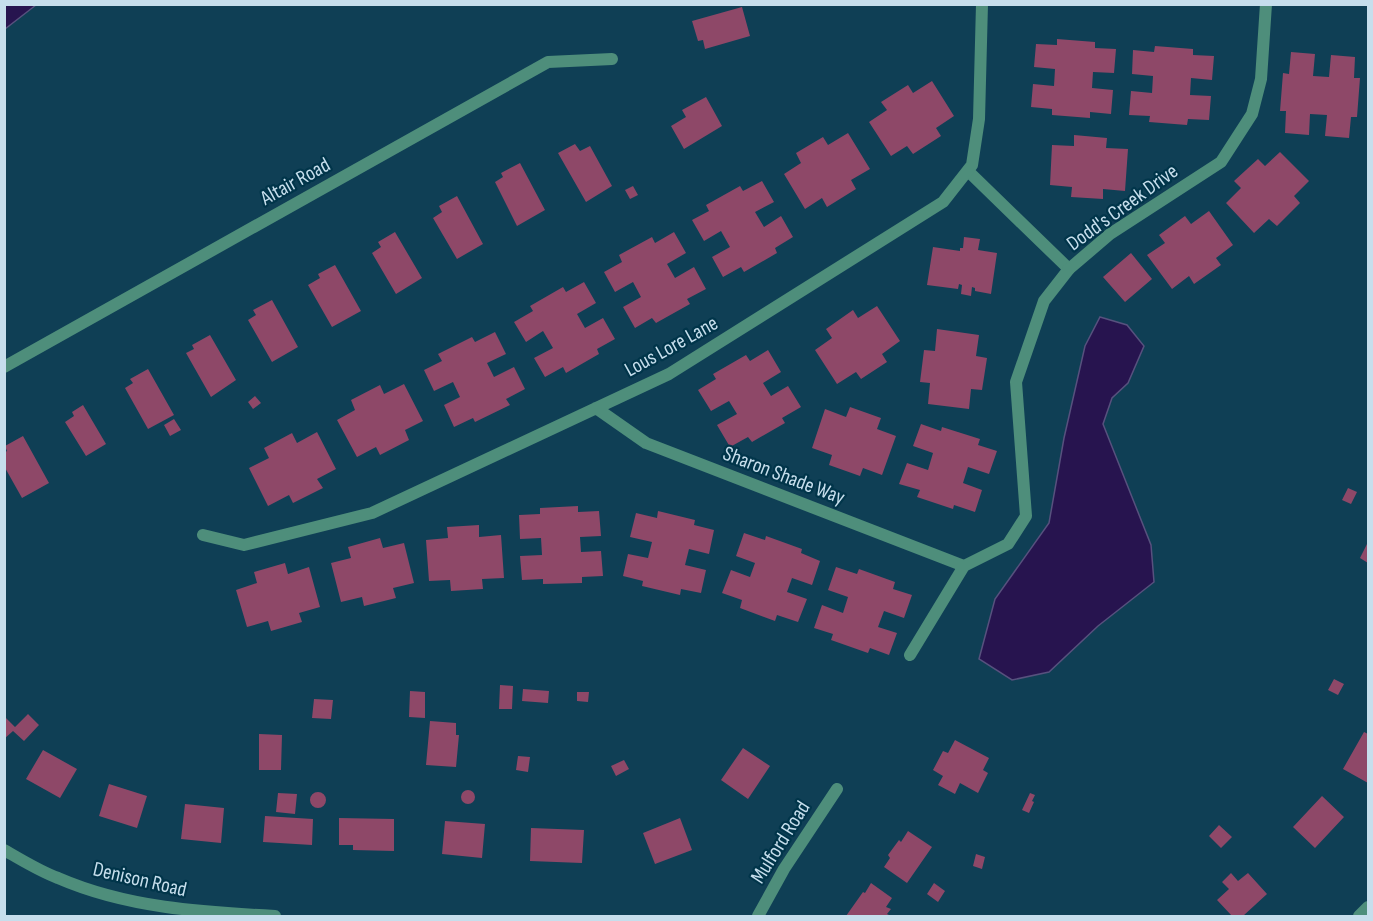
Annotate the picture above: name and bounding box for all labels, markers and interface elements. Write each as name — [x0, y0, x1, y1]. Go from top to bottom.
street label: Altair Road — [255, 152, 334, 211]
street label: Dodd's Creek Drive — [1062, 159, 1183, 256]
street label: Lous Lore Lane — [620, 311, 722, 382]
street label: Sharon Shade Way — [719, 441, 848, 510]
street label: Mulford Road — [745, 797, 815, 888]
street label: Denison Road — [91, 857, 189, 902]

